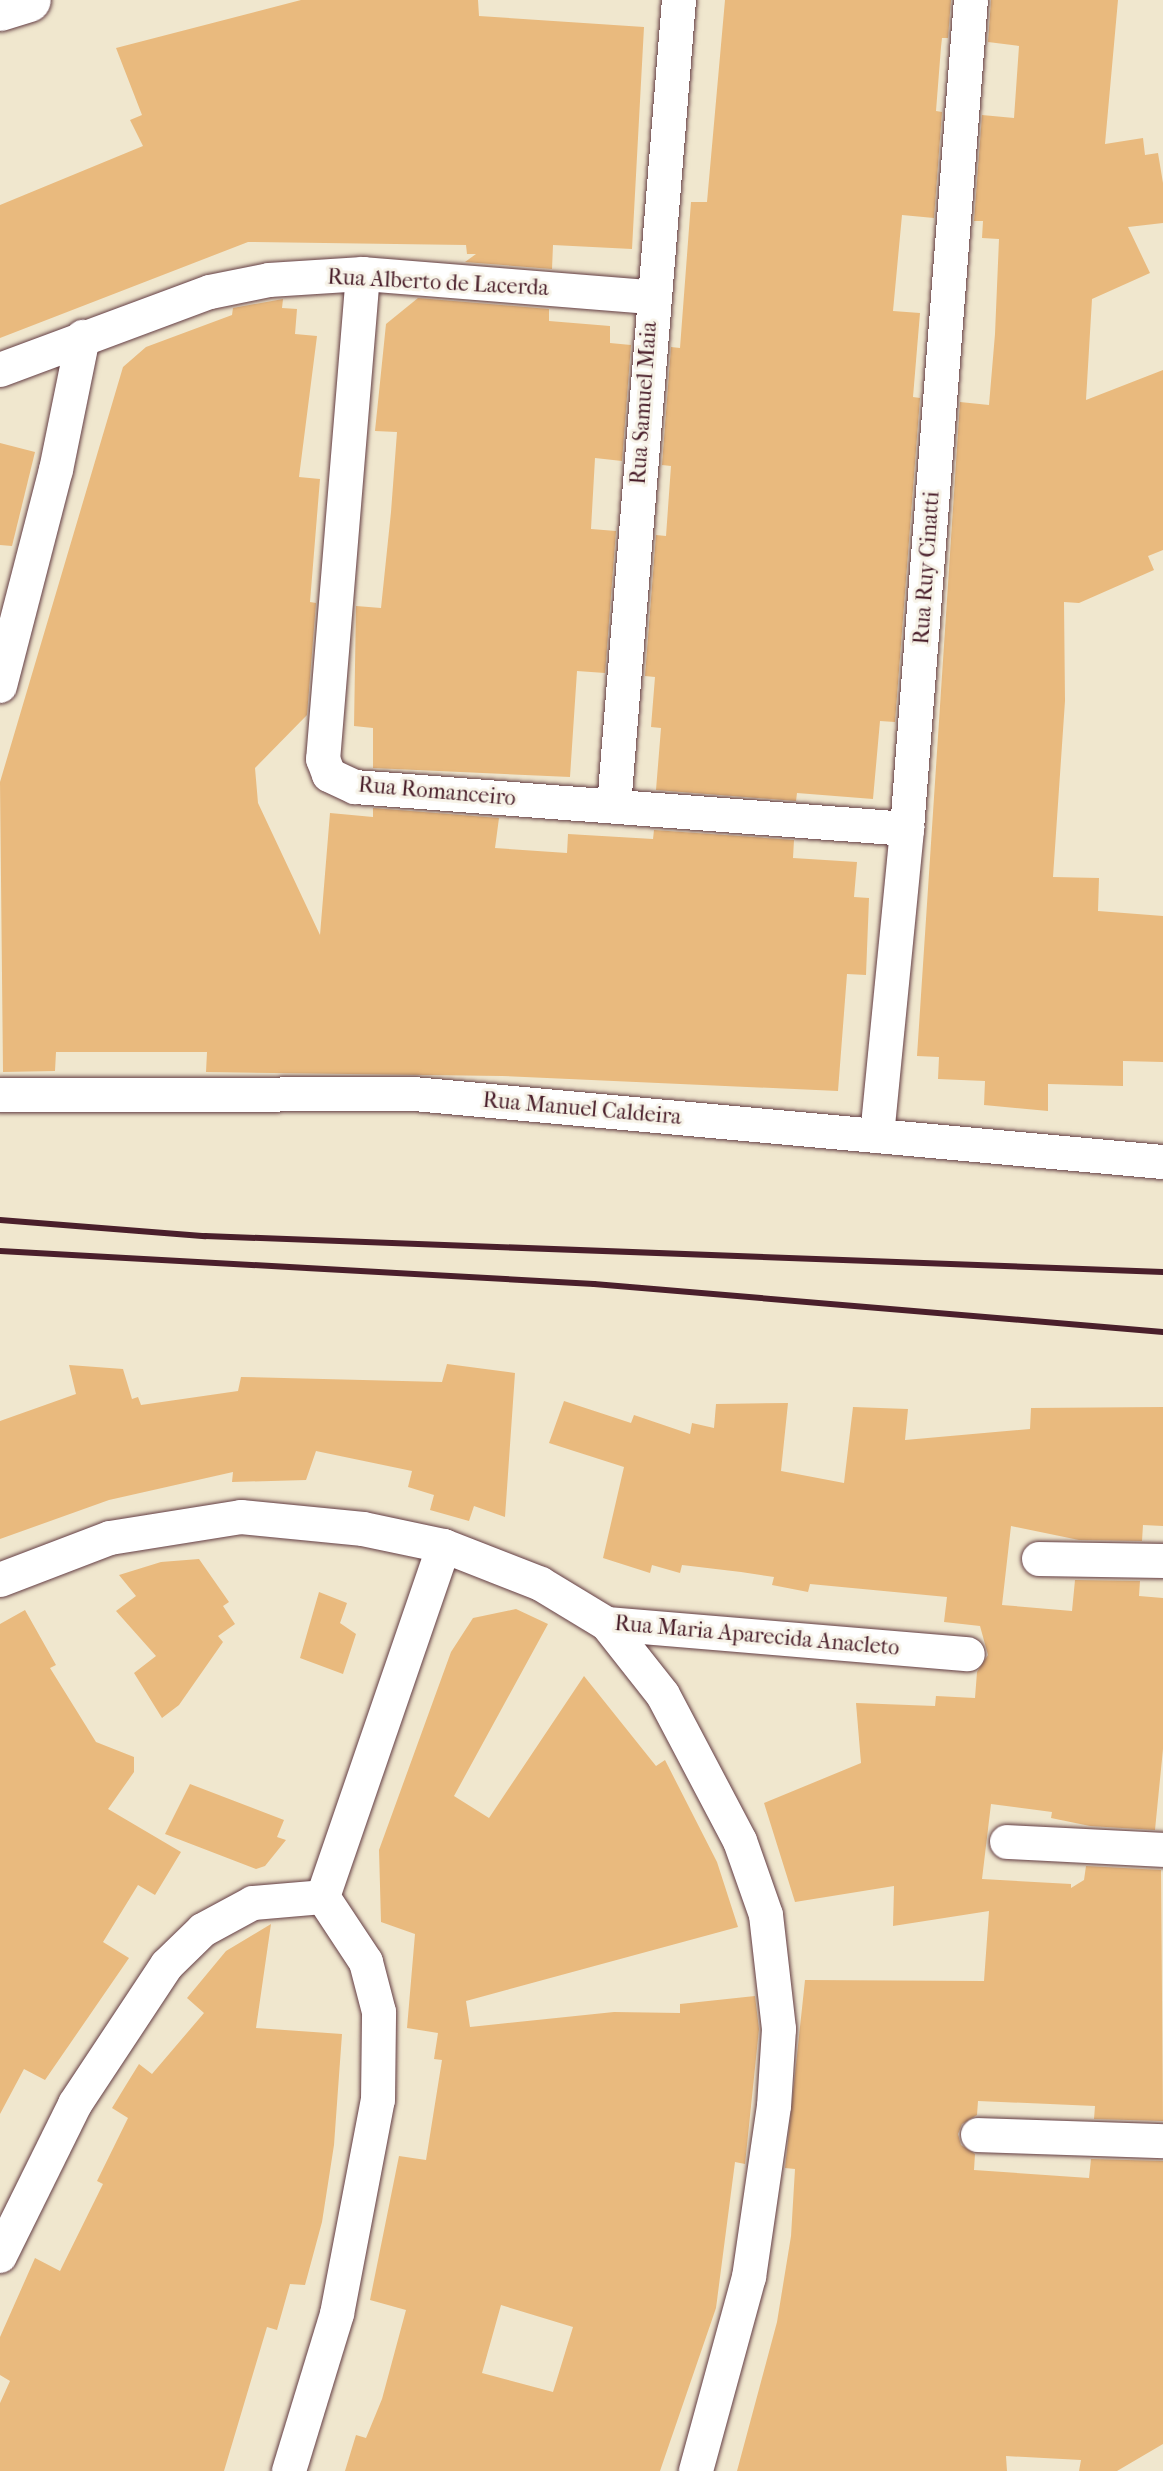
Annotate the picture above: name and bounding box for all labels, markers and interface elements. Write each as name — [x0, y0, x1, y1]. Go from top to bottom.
street label: Rua Alberto de Lacerda — [327, 264, 549, 302]
street label: Rua Samuel Maia — [625, 321, 663, 485]
street label: Rua Ruy Cinatti — [908, 491, 946, 645]
street label: Rua Romanceiro — [357, 772, 517, 812]
street label: Rua Manuel Caldeira — [481, 1087, 683, 1131]
street label: Rua Maria Aparecida Anacleto — [613, 1610, 901, 1662]

